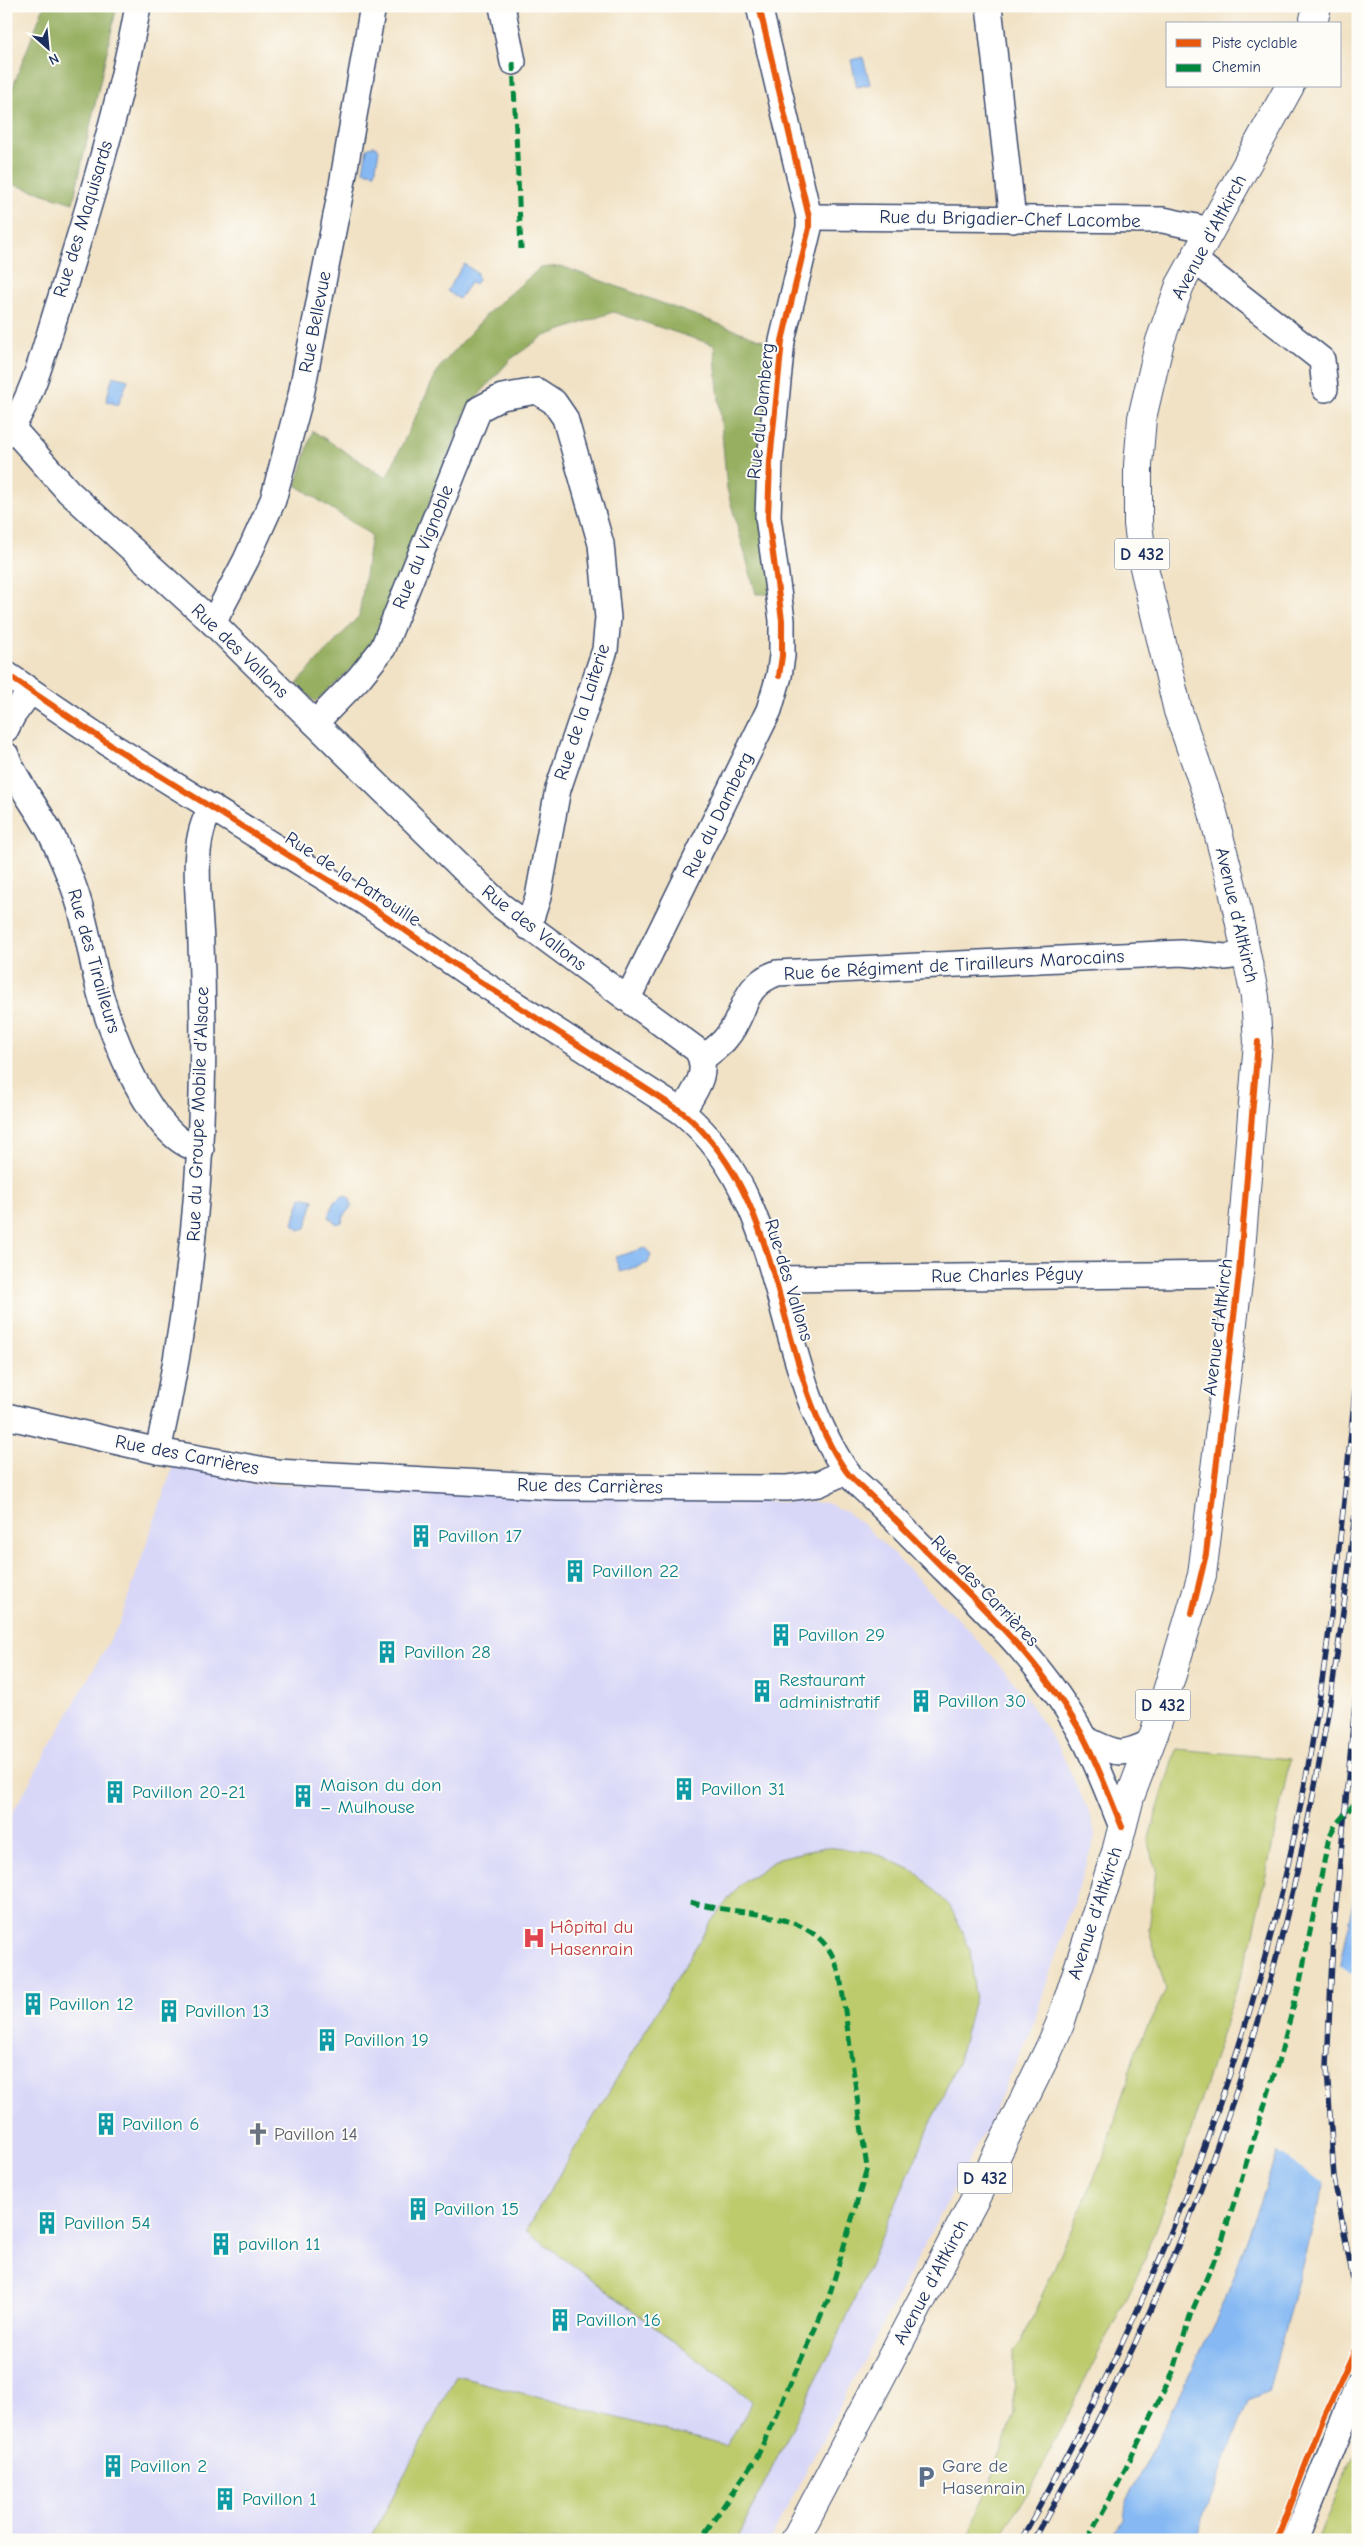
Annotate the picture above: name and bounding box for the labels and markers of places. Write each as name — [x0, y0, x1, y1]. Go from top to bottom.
building icon: Pavillon 17 — [408, 1523, 434, 1549]
place label: Pavillon 17 — [438, 1525, 522, 1547]
building icon: Pavillon 22 — [562, 1558, 588, 1584]
place label: Pavillon 22 — [592, 1560, 679, 1582]
building icon: Pavillon 29 — [768, 1622, 794, 1648]
place label: Pavillon 29 — [798, 1624, 885, 1646]
building icon: Pavillon 28 — [374, 1639, 400, 1665]
place label: Pavillon 28 — [404, 1641, 491, 1663]
place label: Restaurant administratif — [779, 1669, 881, 1713]
building icon: Restaurant administratif — [749, 1678, 775, 1704]
building icon: Pavillon 30 — [908, 1688, 934, 1714]
place label: Pavillon 30 — [938, 1690, 1026, 1712]
place label: Maison du don – Mulhouse — [320, 1774, 442, 1818]
building icon: Pavillon 31 — [671, 1776, 697, 1802]
place label: Pavillon 31 — [701, 1778, 785, 1800]
building icon: Pavillon 20-21 — [102, 1779, 128, 1805]
place label: Pavillon 20-21 — [132, 1781, 246, 1803]
building icon: Maison du don – Mulhouse — [290, 1783, 316, 1809]
place label: Hôpital du Hasenrain — [550, 1916, 633, 1960]
hospital icon: Hôpital du Hasenrain — [521, 1925, 547, 1951]
building icon: Pavillon 12 — [20, 1991, 46, 2017]
place label: Pavillon 12 — [49, 1993, 134, 2015]
building icon: Pavillon 13 — [156, 1998, 182, 2024]
place label: Pavillon 13 — [185, 2000, 269, 2022]
building icon: Pavillon 19 — [314, 2027, 340, 2053]
place label: Pavillon 19 — [344, 2029, 429, 2051]
building icon: Pavillon 6 — [93, 2111, 119, 2137]
place label: Pavillon 6 — [122, 2113, 199, 2135]
church icon: Pavillon 14 — [245, 2121, 271, 2147]
place label: Pavillon 14 — [274, 2123, 358, 2145]
building icon: Pavillon 15 — [405, 2196, 431, 2222]
place label: Pavillon 15 — [434, 2198, 519, 2220]
building icon: Pavillon 54 — [34, 2210, 60, 2236]
place label: Pavillon 54 — [64, 2212, 151, 2234]
building icon: pavillon 11 — [208, 2231, 234, 2257]
place label: pavillon 11 — [238, 2233, 320, 2255]
building icon: Pavillon 16 — [547, 2307, 573, 2333]
place label: Pavillon 16 — [576, 2309, 661, 2331]
building icon: Pavillon 2 — [100, 2453, 126, 2479]
place label: Pavillon 2 — [130, 2455, 207, 2477]
place label: Gare de Hasenrain — [942, 2455, 1025, 2499]
parking icon: Gare de Hasenrain — [913, 2464, 939, 2490]
building icon: Pavillon 1 — [212, 2486, 238, 2512]
place label: Pavillon 1 — [242, 2488, 317, 2510]

